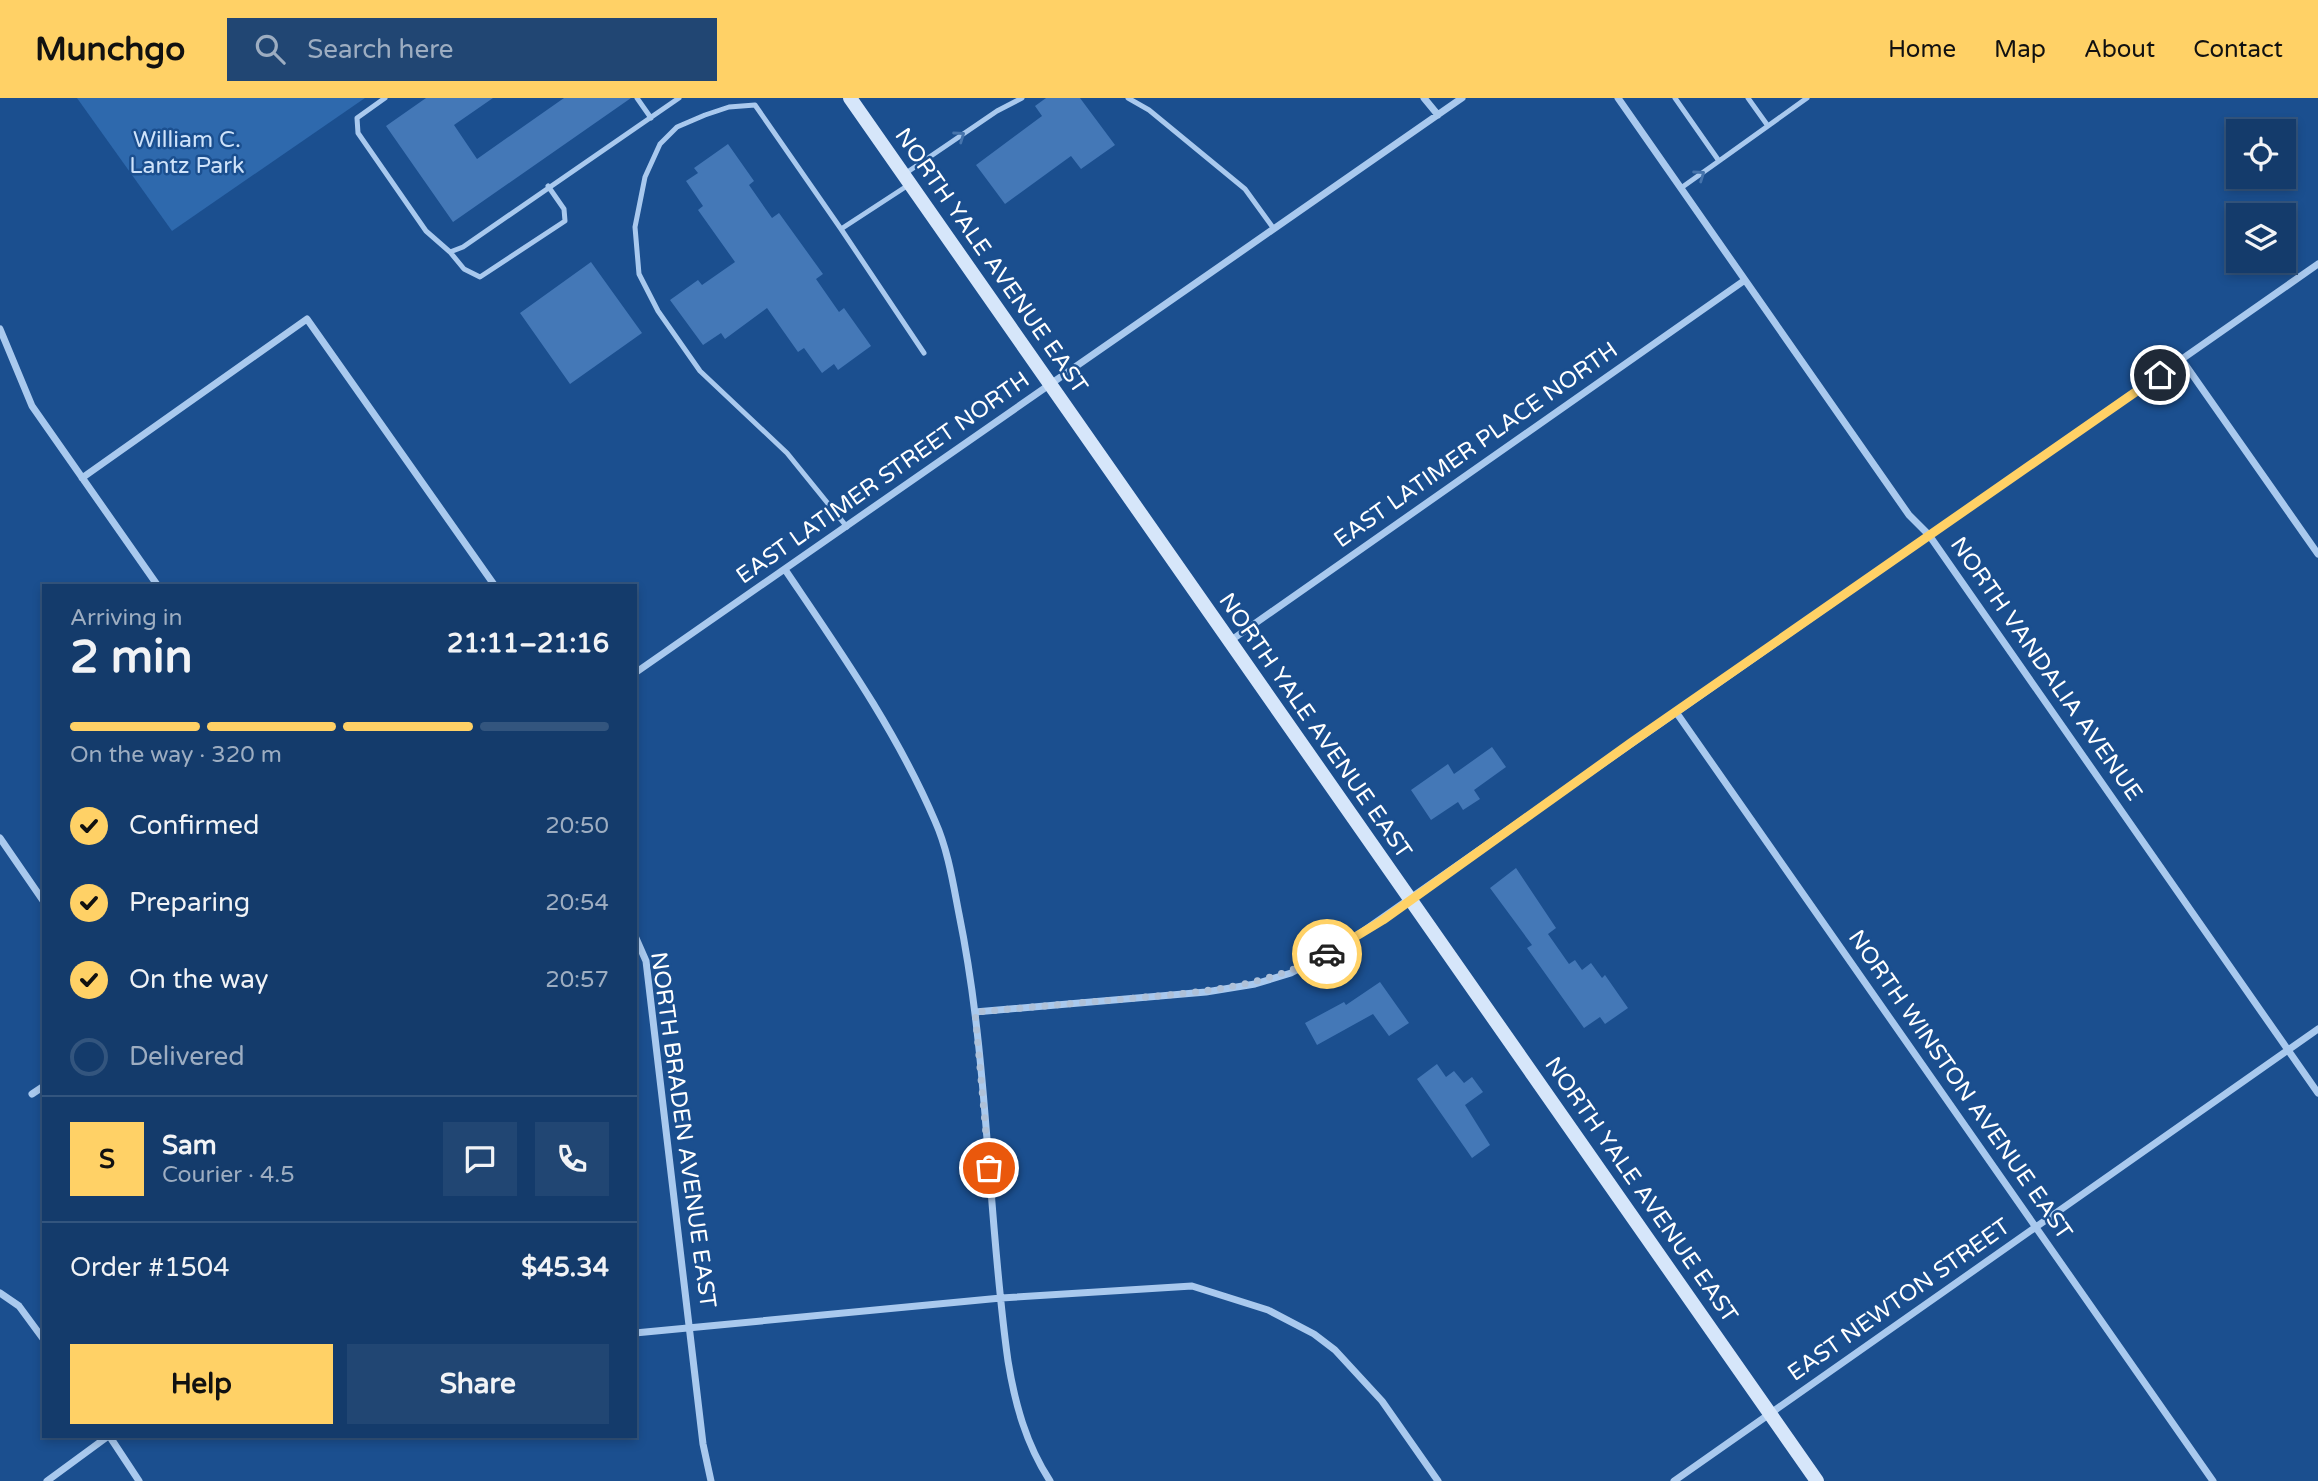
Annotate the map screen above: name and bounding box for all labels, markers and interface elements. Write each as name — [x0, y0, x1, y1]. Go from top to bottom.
search box — [227, 18, 717, 81]
text: Munchgo — [35, 30, 185, 69]
icon: search — [251, 30, 289, 68]
text: Search here — [307, 34, 453, 65]
text: Home — [1888, 35, 1956, 64]
text: Map — [1994, 35, 2046, 64]
text: About — [2084, 35, 2155, 64]
text: Contact — [2193, 35, 2283, 64]
map controls — [2226, 119, 2296, 273]
button: locate — [2226, 119, 2296, 189]
street label: NORTH YALE AVENUE EAST — [888, 123, 1094, 399]
park label: William C. Lantz Park — [129, 126, 245, 180]
one-way arrow — [952, 132, 965, 144]
one-way arrow — [1692, 171, 1705, 183]
button: layers — [2226, 203, 2296, 273]
street label: EAST LATIMER PLACE NORTH — [1329, 336, 1623, 554]
pin — [2130, 345, 2190, 405]
icon: home — [2141, 356, 2179, 394]
street label: EAST LATIMER STREET NORTH — [731, 366, 1035, 590]
street label: NORTH VANDALIA AVENUE — [1944, 532, 2148, 806]
street label: NORTH YALE AVENUE EAST — [1212, 588, 1418, 864]
text: Arriving in — [70, 604, 183, 632]
text: 21:11–21:16 — [447, 628, 609, 659]
text: 2 min — [70, 630, 193, 685]
text: On the way · 320 m — [70, 741, 282, 769]
icon: check — [70, 807, 108, 845]
text: Confirmed — [129, 810, 259, 841]
text: 20:50 — [545, 812, 609, 840]
icon: check — [70, 884, 108, 922]
text: Preparing — [129, 887, 250, 918]
text: 20:54 — [545, 889, 609, 917]
courier — [1292, 919, 1362, 989]
street label: NORTH WINSTON AVENUE EAST — [1842, 925, 2078, 1245]
icon: car — [1308, 935, 1346, 973]
street label: NORTH BRADEN AVENUE EAST — [644, 950, 722, 1310]
icon: check — [70, 961, 108, 999]
text: On the way — [129, 964, 269, 995]
text: 20:57 — [545, 966, 609, 994]
text: Delivered — [129, 1041, 245, 1072]
street label: NORTH YALE AVENUE EAST — [1538, 1052, 1744, 1328]
button: chat — [443, 1122, 517, 1196]
button: phone — [535, 1122, 609, 1196]
text: Sam — [162, 1130, 217, 1161]
pin — [959, 1138, 1019, 1198]
text: S — [99, 1144, 115, 1175]
icon: bag — [970, 1149, 1008, 1187]
text: Courier · 4.5 — [162, 1161, 295, 1189]
street label: EAST NEWTON STREET — [1782, 1212, 2016, 1388]
text: Order #1504 — [70, 1252, 230, 1283]
text: $45.34 — [521, 1252, 609, 1283]
button: Help — [70, 1344, 333, 1424]
button: Share — [347, 1344, 609, 1424]

